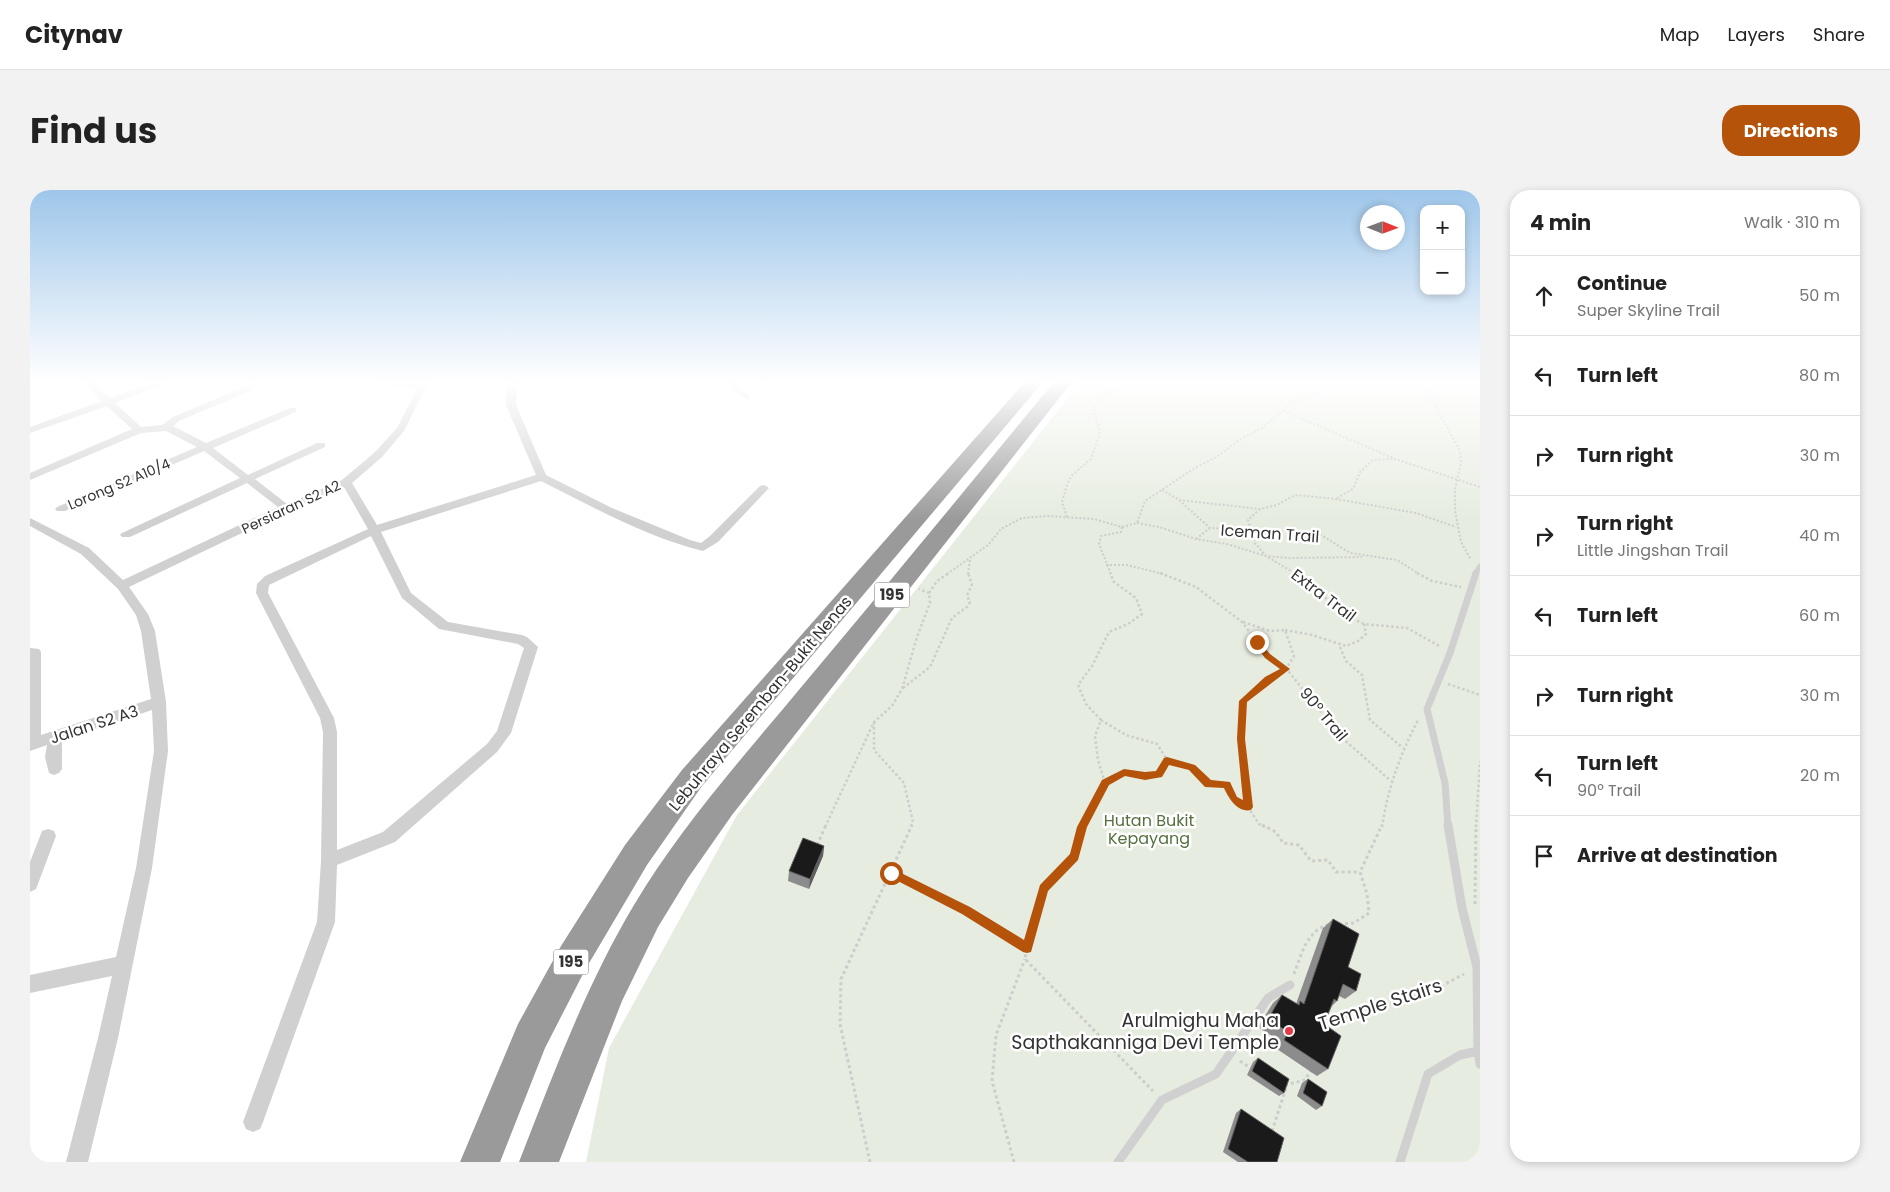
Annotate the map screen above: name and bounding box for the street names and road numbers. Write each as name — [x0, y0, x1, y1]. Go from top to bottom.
street label: Lorong S2 A10/4 — [65, 453, 173, 515]
street label: Persiaran S2 A2 — [238, 475, 344, 539]
street label: Iceman Trail — [1220, 519, 1320, 548]
street label: Extra Trail — [1286, 563, 1361, 627]
road number: 195 — [874, 582, 910, 608]
street label: Lebuhraya Seremban-Bukit Nenas — [663, 591, 857, 816]
street label: 90° Trail — [1294, 682, 1353, 746]
street label: Jalan S2 A3 — [47, 699, 141, 750]
road number: 195 — [554, 950, 588, 974]
street label: Temple Stairs — [1315, 972, 1445, 1037]

